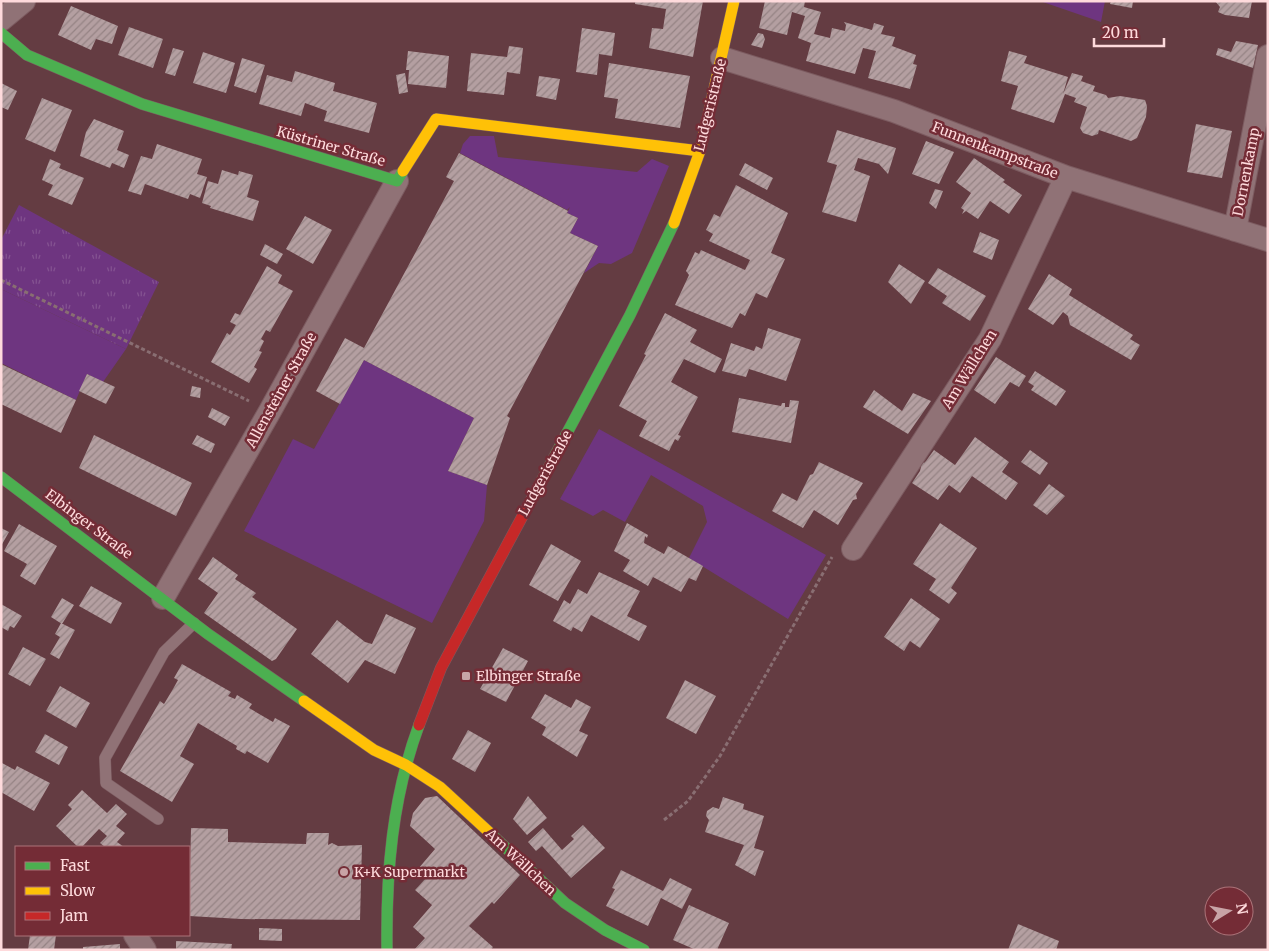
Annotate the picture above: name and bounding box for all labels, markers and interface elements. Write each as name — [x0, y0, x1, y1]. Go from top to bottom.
scale bar — [1094, 15, 1164, 47]
text: 20 m — [1102, 23, 1139, 42]
street label: Ludgeristraße — [690, 57, 730, 153]
street label: Funnenkampstraße — [929, 118, 1061, 182]
street label: Küstriner Straße — [275, 122, 387, 170]
street label: Dornenkamp — [1229, 126, 1263, 218]
street label: Am Wällchen — [937, 326, 1000, 413]
street label: Allensteiner Straße — [241, 329, 320, 452]
street label: Ludgeristraße — [514, 427, 576, 519]
street label: Elbinger Straße — [42, 485, 136, 563]
place label: Elbinger Straße — [476, 667, 581, 685]
marker: Elbinger Straße — [460, 670, 472, 682]
street label: Am Wällchen — [481, 824, 560, 899]
legend — [15, 846, 190, 936]
text: Fast — [60, 856, 90, 875]
place label: K+K Supermarkt — [354, 863, 465, 881]
marker: K+K Supermarkt — [338, 866, 350, 878]
text: Slow — [60, 881, 95, 900]
north arrow — [1204, 886, 1254, 936]
text: N — [1232, 902, 1252, 916]
text: Jam — [59, 906, 88, 925]

